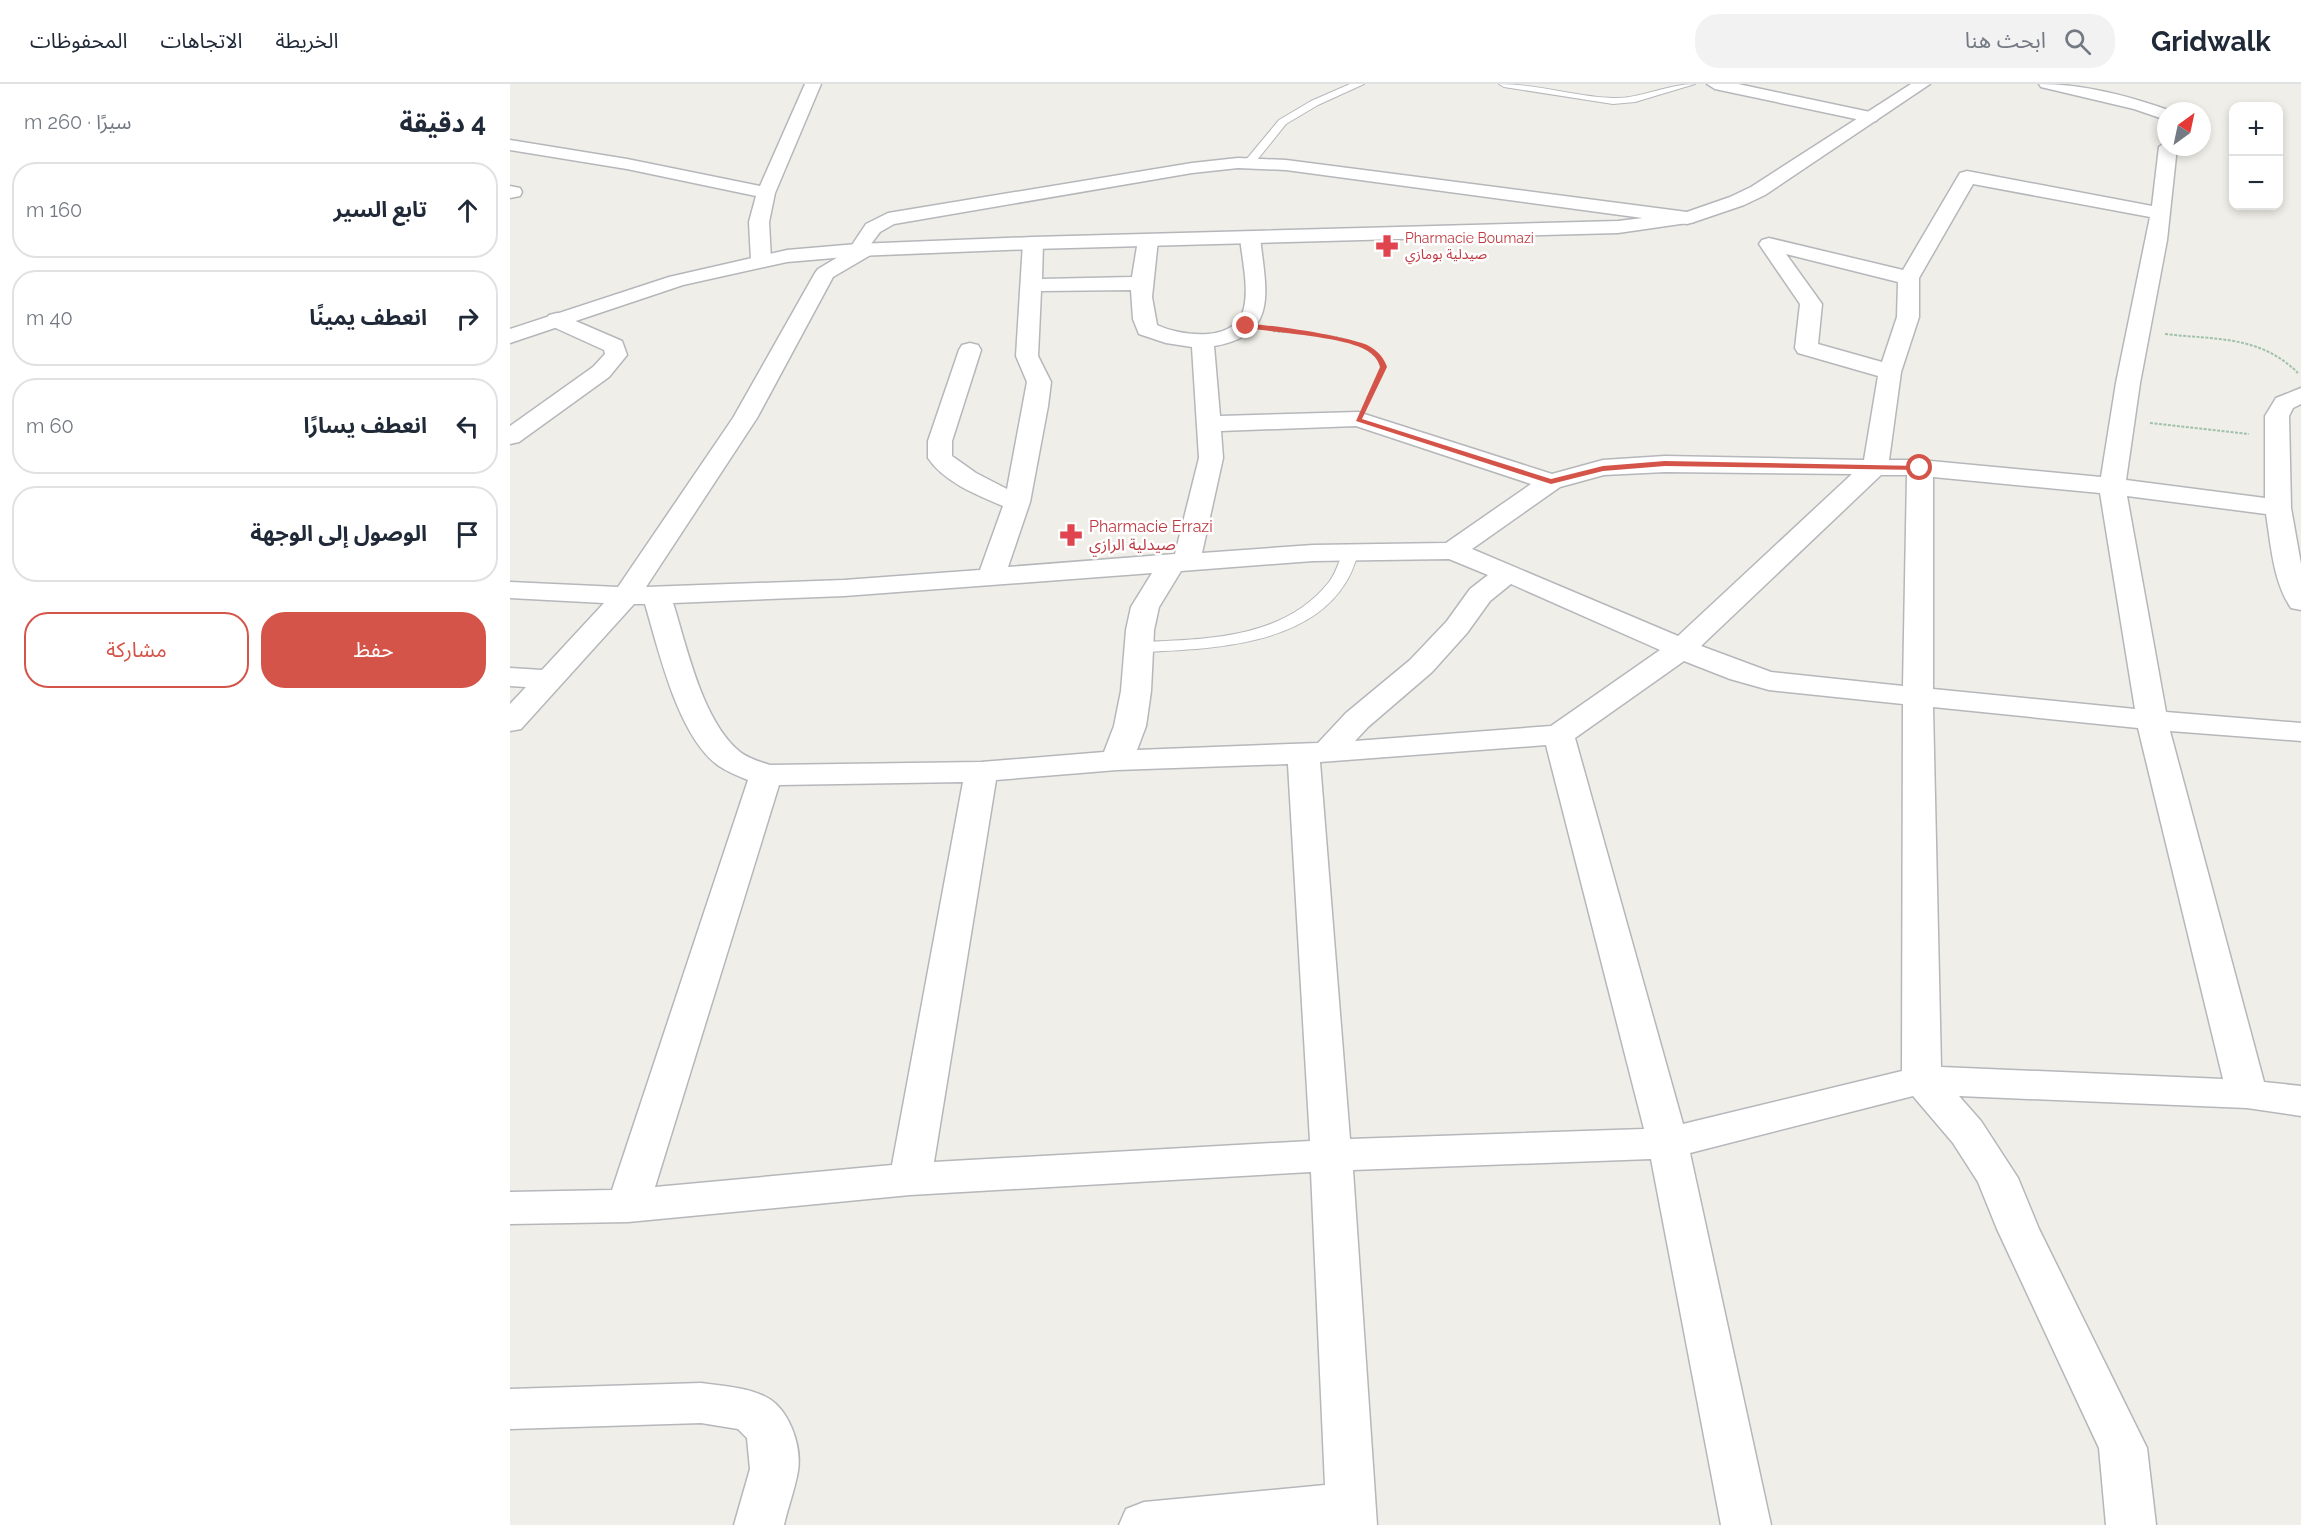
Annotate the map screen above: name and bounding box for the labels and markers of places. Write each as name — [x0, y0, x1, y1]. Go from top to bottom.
place label: Pharmacie Boumazi صيدلية بومازي — [1405, 230, 1534, 265]
pharmacy icon: Pharmacie Boumazi صيدلية بومازي — [1374, 233, 1400, 259]
place label: Pharmacie Errazi صيدلية الرازي — [1089, 517, 1213, 557]
pharmacy icon: Pharmacie Errazi صيدلية الرازي — [1058, 522, 1084, 548]

